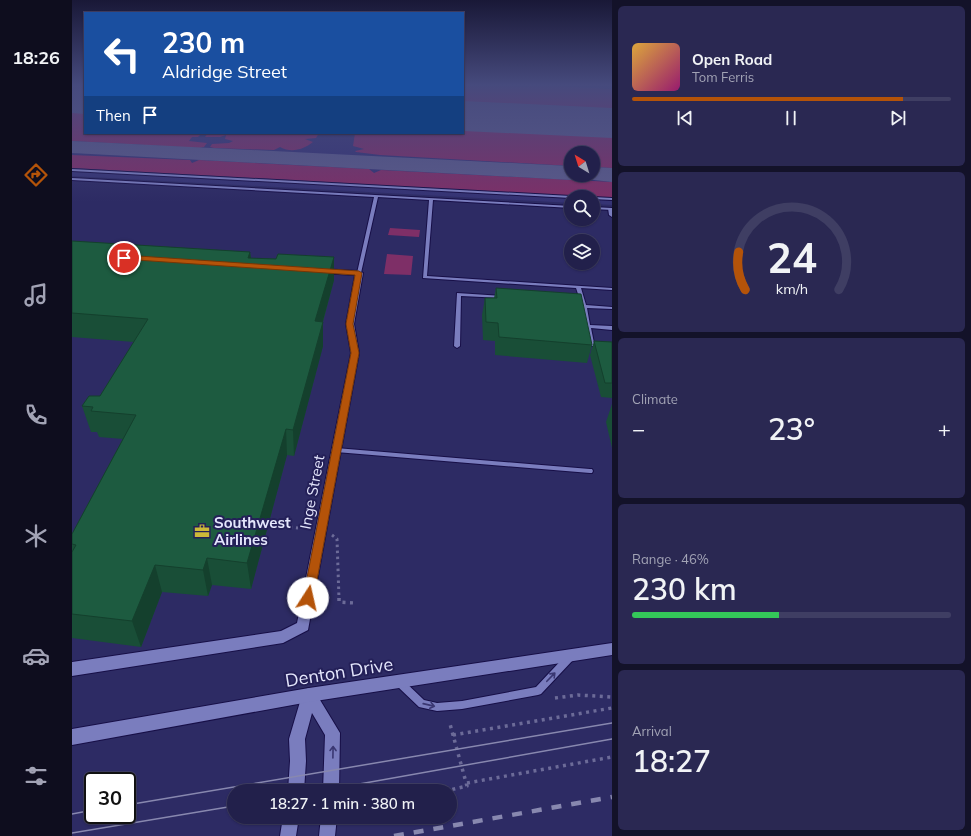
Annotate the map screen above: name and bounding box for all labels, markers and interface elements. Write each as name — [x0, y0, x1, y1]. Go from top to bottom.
text: 230 m — [162, 25, 245, 60]
icon: left — [96, 28, 148, 80]
text: 18:26 — [12, 46, 60, 69]
text: Open Road — [692, 50, 772, 69]
text: Aldridge Street — [162, 60, 287, 83]
text: Tom Ferris — [692, 69, 754, 85]
icon: arrive — [139, 104, 161, 126]
text: Then — [96, 106, 131, 125]
icon: previous — [674, 107, 696, 129]
icon: pause — [780, 107, 802, 129]
icon: next — [887, 107, 909, 129]
north arrow — [564, 146, 600, 182]
map controls — [564, 146, 600, 270]
icon: directions — [22, 161, 50, 189]
button: search — [564, 190, 600, 226]
text: 24 — [767, 231, 816, 283]
button: layers — [564, 234, 600, 270]
pin — [107, 241, 141, 275]
icon: arrive — [113, 247, 135, 269]
text: km/h — [775, 280, 808, 298]
icon: music — [22, 281, 50, 309]
text: Climate — [632, 391, 678, 407]
icon: phone — [22, 401, 50, 429]
text: 23° — [768, 410, 815, 448]
text: − — [632, 415, 645, 443]
text: + — [938, 415, 951, 443]
street label: Inge Street — [295, 453, 329, 531]
place label: Southwest Airlines — [214, 513, 291, 549]
icon: climate — [22, 522, 50, 550]
office icon: Southwest Airlines — [193, 522, 211, 540]
text: Range · 46% — [632, 551, 709, 567]
text: 230 km — [632, 570, 737, 608]
position arrow — [287, 577, 329, 619]
icon: car — [22, 642, 50, 670]
street label: Denton Drive — [283, 652, 395, 692]
one-way arrow — [547, 672, 556, 682]
one-way arrow — [422, 702, 435, 710]
text: Arrival — [632, 723, 672, 739]
text: 18:27 — [632, 742, 711, 780]
one-way arrow — [329, 746, 337, 759]
icon: filters — [22, 762, 50, 790]
speed limit sign: 30 — [84, 772, 136, 824]
text: 18:27 · 1 min · 380 m — [269, 794, 415, 813]

